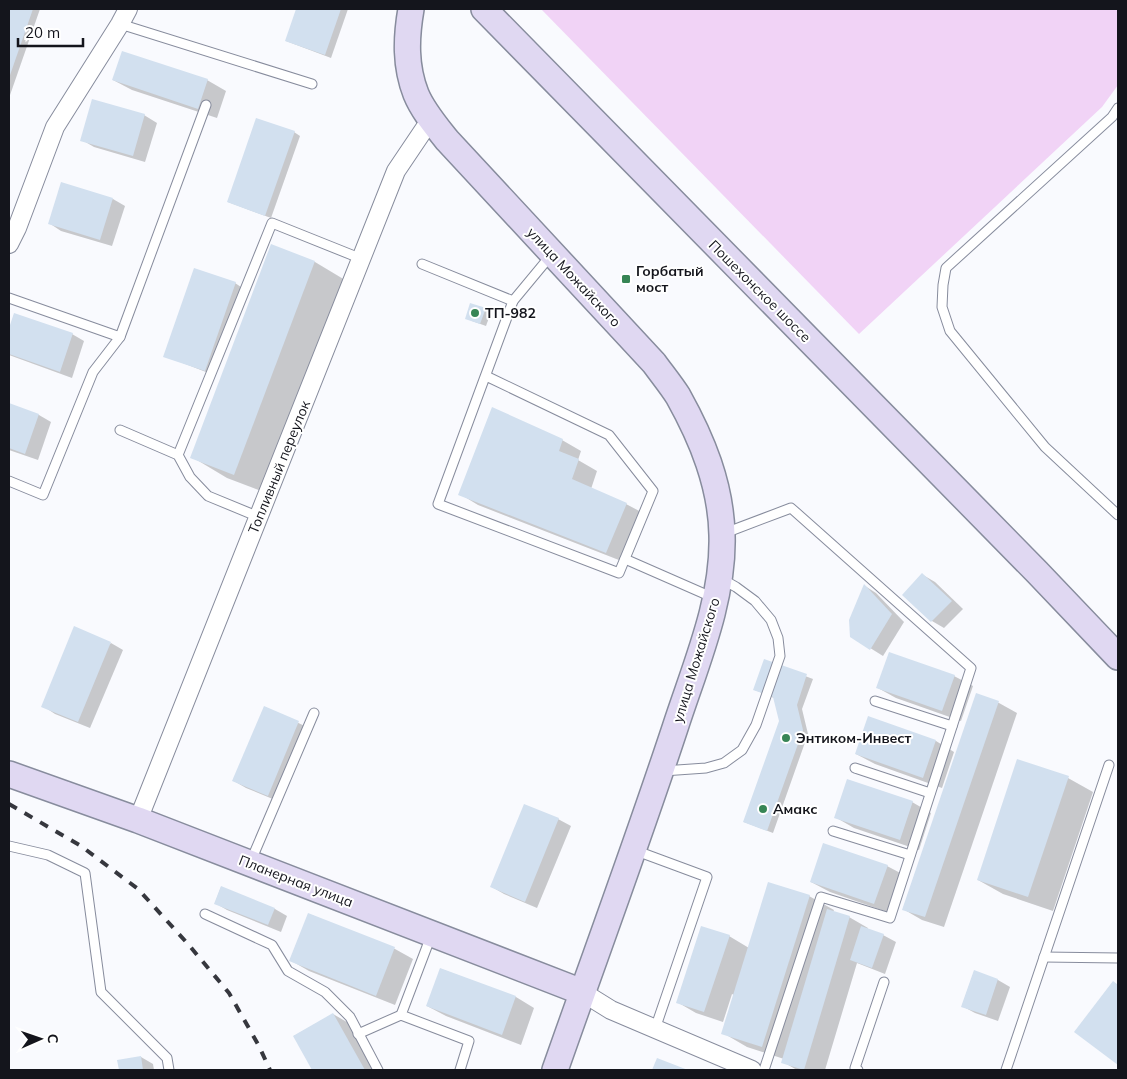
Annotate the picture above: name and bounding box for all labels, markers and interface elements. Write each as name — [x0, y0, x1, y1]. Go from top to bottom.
scale bar — [18, 15, 82, 47]
text: 20 m — [25, 23, 60, 42]
street label: улица Можайского — [523, 223, 625, 331]
street label: Пошехонское шоссе — [705, 236, 815, 346]
place label: Горбатый мост — [636, 262, 704, 296]
marker: Горбатый мост — [620, 273, 632, 285]
place label: ТП-982 — [485, 304, 536, 322]
marker: ТП-982 — [469, 307, 481, 319]
street label: Топливный переулок — [244, 397, 314, 536]
street label: улица Можайского — [668, 595, 724, 725]
place label: Энтиком-Инвест — [796, 729, 912, 747]
marker: Энтиком-Инвест — [780, 732, 792, 744]
place label: Амакс — [773, 800, 817, 818]
marker: Амакс — [757, 803, 769, 815]
street label: Планерная улица — [236, 851, 356, 911]
north arrow — [15, 1014, 65, 1064]
text: С — [44, 1033, 62, 1044]

